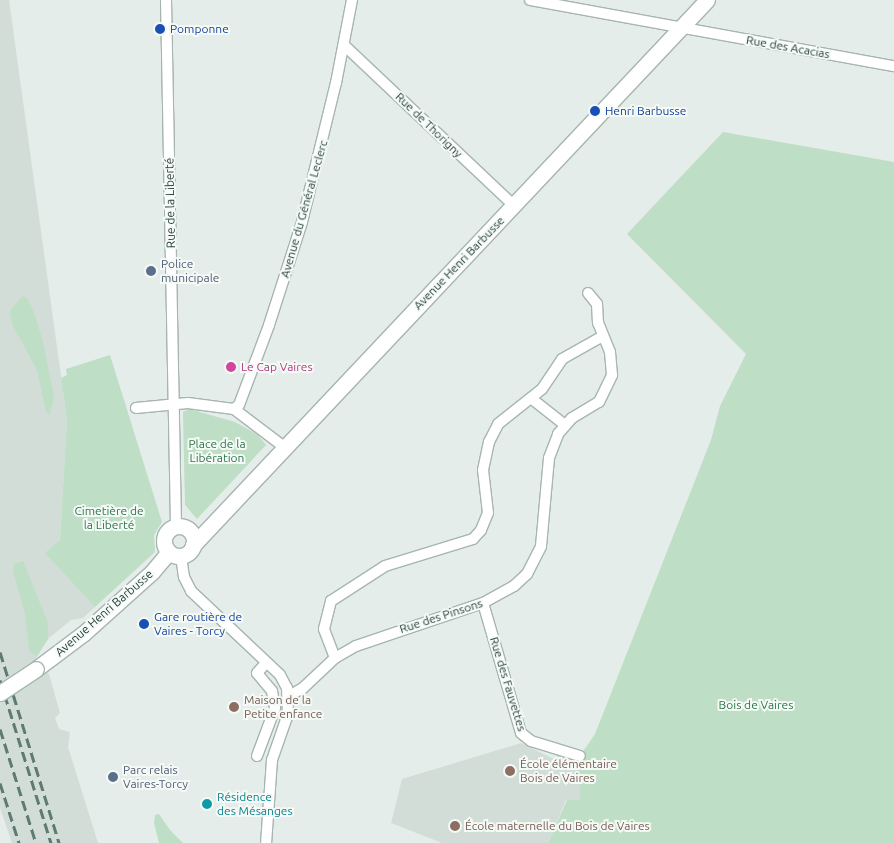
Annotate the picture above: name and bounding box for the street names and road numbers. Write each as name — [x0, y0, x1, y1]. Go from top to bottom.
street label: Rue des Acacias — [745, 33, 831, 61]
street label: Rue de Thorigny — [393, 89, 465, 161]
street label: Avenue du Général Leclerc — [277, 138, 331, 280]
street label: Rue de la Liberté — [162, 158, 178, 248]
street label: Avenue Henri Barbusse — [411, 213, 507, 313]
street label: Avenue Henri Barbusse — [52, 567, 156, 659]
street label: Rue des Pinsons — [398, 596, 484, 636]
street label: Rue des Fauvettes — [487, 635, 529, 733]

